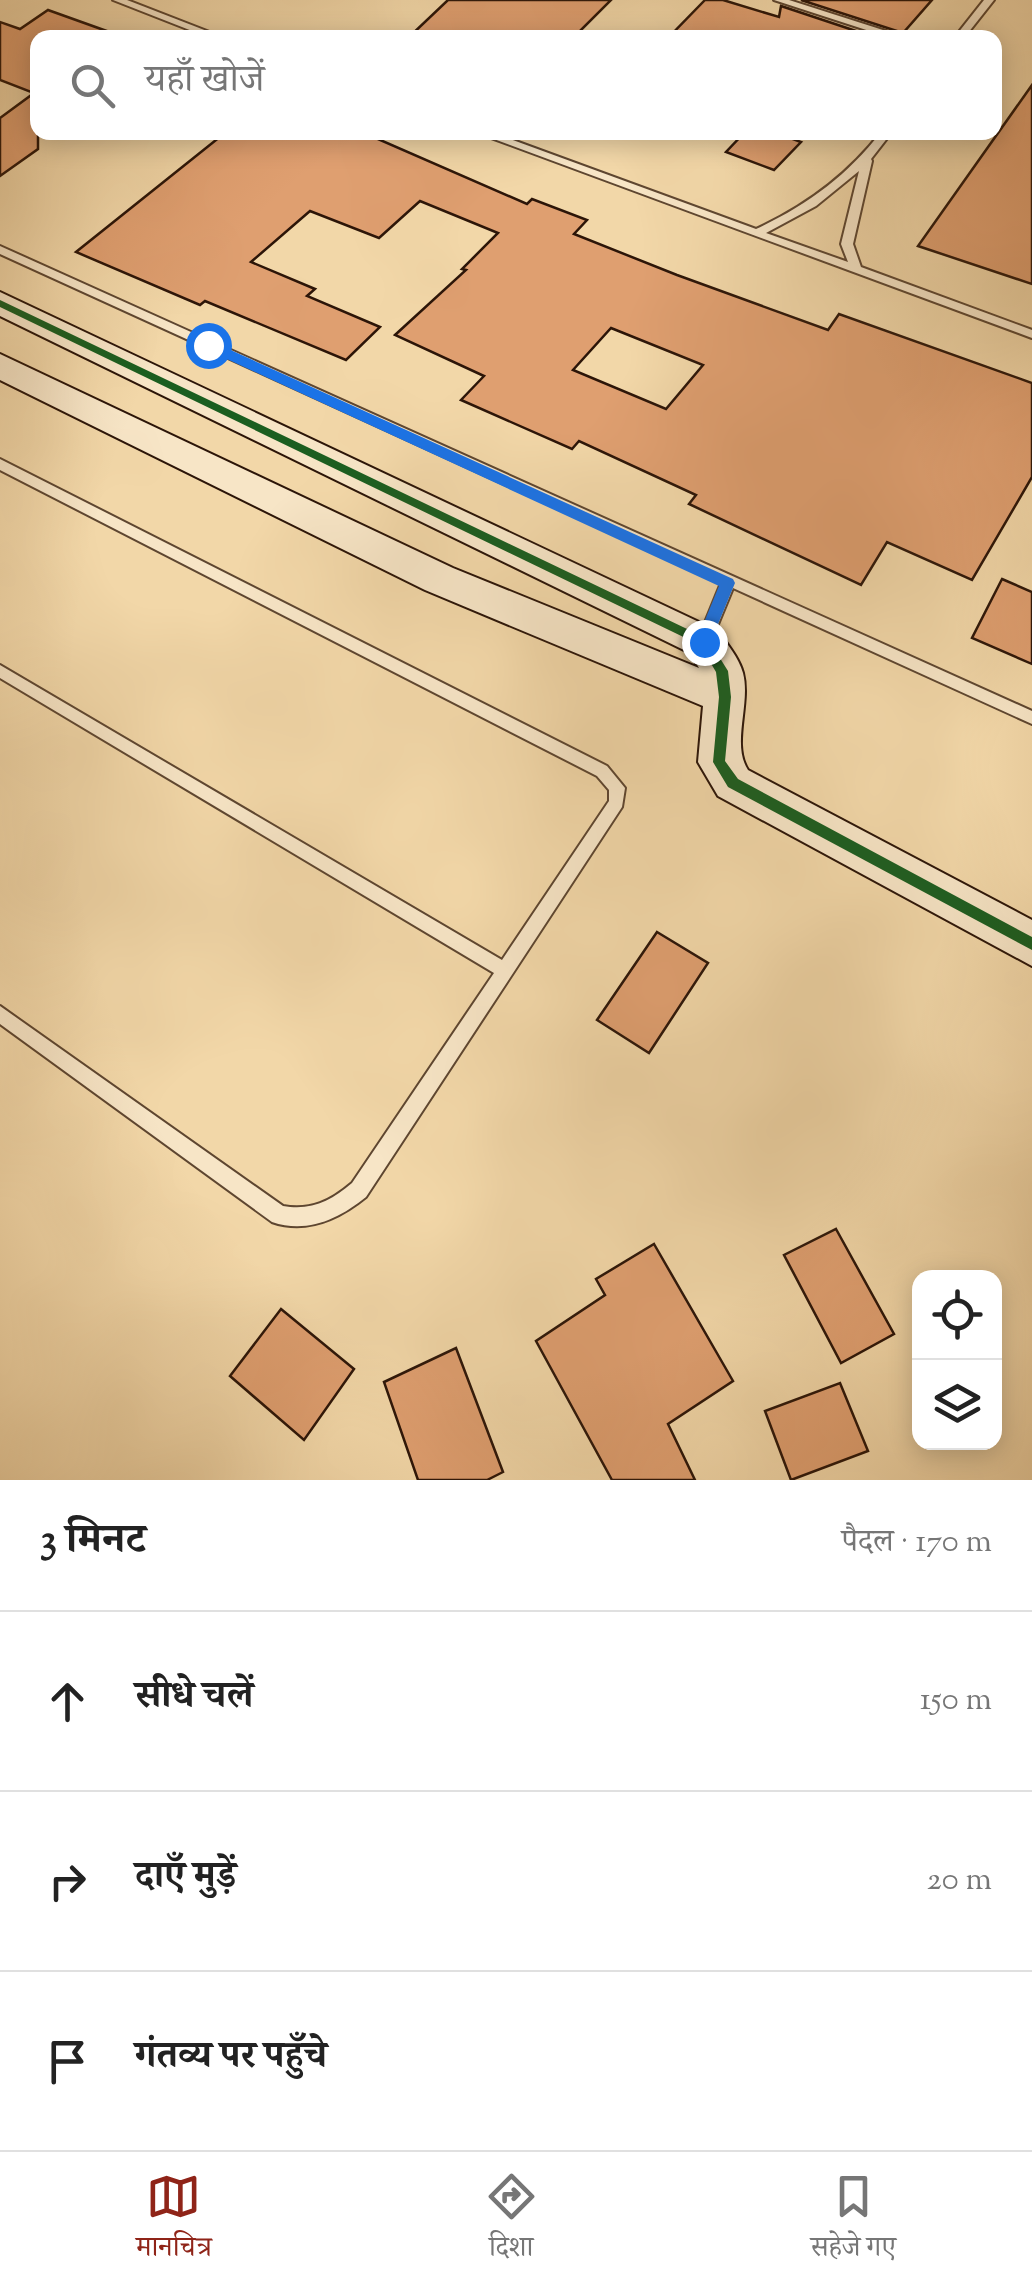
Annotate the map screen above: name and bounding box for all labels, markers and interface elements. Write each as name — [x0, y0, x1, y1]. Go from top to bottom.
search box — [30, 30, 1002, 140]
text: यहाँ खोजें — [145, 55, 264, 109]
icon: search — [65, 58, 120, 113]
route start — [186, 323, 232, 369]
route end — [682, 620, 728, 666]
map controls — [912, 1270, 1002, 1450]
button: locate — [912, 1270, 1002, 1360]
button: layers — [912, 1360, 1002, 1450]
text: 3 मिनट — [40, 1512, 146, 1572]
text: पैदल · 170 m — [841, 1520, 992, 1566]
text: सीधे चलें — [135, 1671, 253, 1725]
icon: ahead — [40, 1674, 95, 1729]
text: 150 m — [920, 1678, 992, 1724]
text: दाएँ मुड़ें — [135, 1851, 236, 1905]
icon: right — [40, 1854, 95, 1909]
text: 20 m — [927, 1858, 992, 1904]
text: गंतव्य पर पहुँचे — [135, 2031, 327, 2085]
icon: arrive — [40, 2034, 95, 2089]
tab: मानचित्र — [136, 2169, 212, 2274]
tab: दिशा — [484, 2169, 539, 2274]
tab: सहेजे गए — [810, 2169, 896, 2274]

